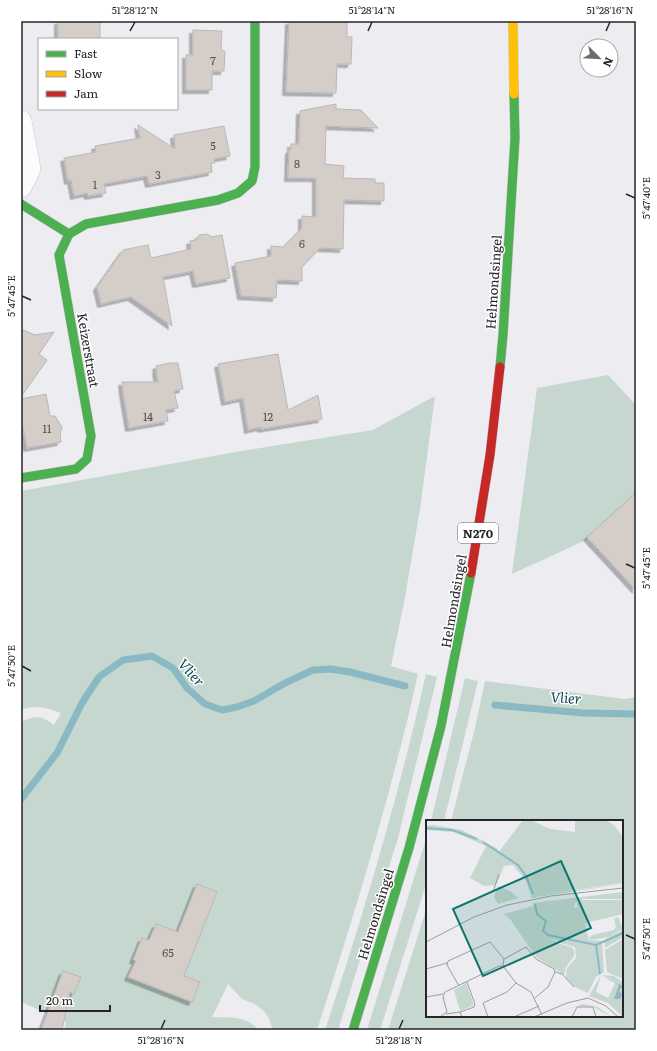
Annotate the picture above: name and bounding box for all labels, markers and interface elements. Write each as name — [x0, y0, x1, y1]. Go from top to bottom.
text: 51°28'12"N — [112, 2, 158, 17]
text: 51°28'14"N — [349, 2, 395, 17]
text: 51°28'16"N — [586, 2, 634, 17]
legend — [38, 38, 178, 110]
north arrow — [579, 38, 619, 78]
text: Fast — [74, 44, 98, 62]
house number: 7 — [210, 52, 216, 68]
text: N — [600, 55, 618, 70]
text: Slow — [74, 64, 103, 82]
text: Jam — [74, 84, 99, 102]
house number: 5 — [210, 137, 216, 153]
house number: 8 — [294, 155, 300, 171]
house number: 3 — [155, 166, 161, 182]
house number: 1 — [93, 176, 98, 192]
text: 5°47'40"E — [638, 177, 653, 219]
street label: Helmondsingel — [480, 233, 506, 330]
house number: 6 — [299, 235, 305, 251]
text: 5°47'45"E — [3, 275, 18, 317]
street label: Keizerstraat — [73, 311, 105, 390]
house number: 14 — [143, 408, 153, 424]
house number: 12 — [263, 408, 273, 424]
house number: 11 — [43, 420, 52, 436]
road number: N270 — [458, 523, 498, 543]
text: 5°47'45"E — [638, 547, 653, 589]
street label: Helmondsingel — [435, 552, 471, 649]
text: 5°47'50"E — [3, 645, 18, 687]
water label: Vlier — [174, 654, 210, 691]
water label: Vlier — [550, 686, 583, 708]
inset map — [426, 820, 623, 1017]
street label: Helmondsingel — [352, 865, 398, 962]
text: 5°47'50"E — [638, 918, 653, 960]
house number: 65 — [162, 944, 174, 960]
scale bar — [40, 987, 110, 1013]
text: 20 m — [46, 991, 73, 1009]
text: 51°28'16"N — [137, 1032, 185, 1047]
text: 51°28'18"N — [375, 1032, 423, 1047]

